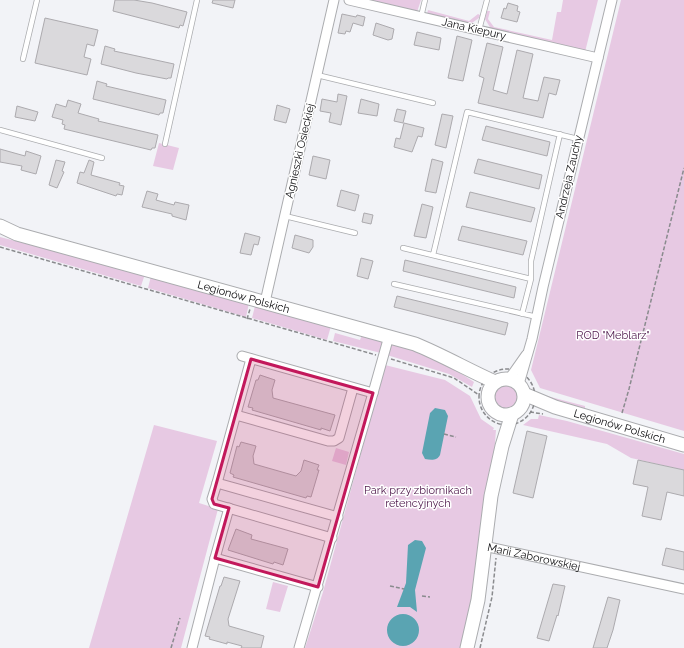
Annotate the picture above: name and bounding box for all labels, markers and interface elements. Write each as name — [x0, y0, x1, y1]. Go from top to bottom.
street label: Jana Kiepury — [441, 15, 507, 43]
street label: Agnieszki Osieckiej — [283, 102, 317, 200]
street label: Andrzeja Zauchy — [553, 134, 585, 220]
street label: Legionów Polskich — [196, 278, 291, 316]
park label: ROD "Meblarz" — [576, 329, 650, 342]
street label: Legionów Polskich — [572, 406, 667, 446]
park label: Park przy zbiornikach retencyjnych — [364, 484, 472, 510]
street label: Marii Zaborowskiej — [486, 540, 582, 573]

